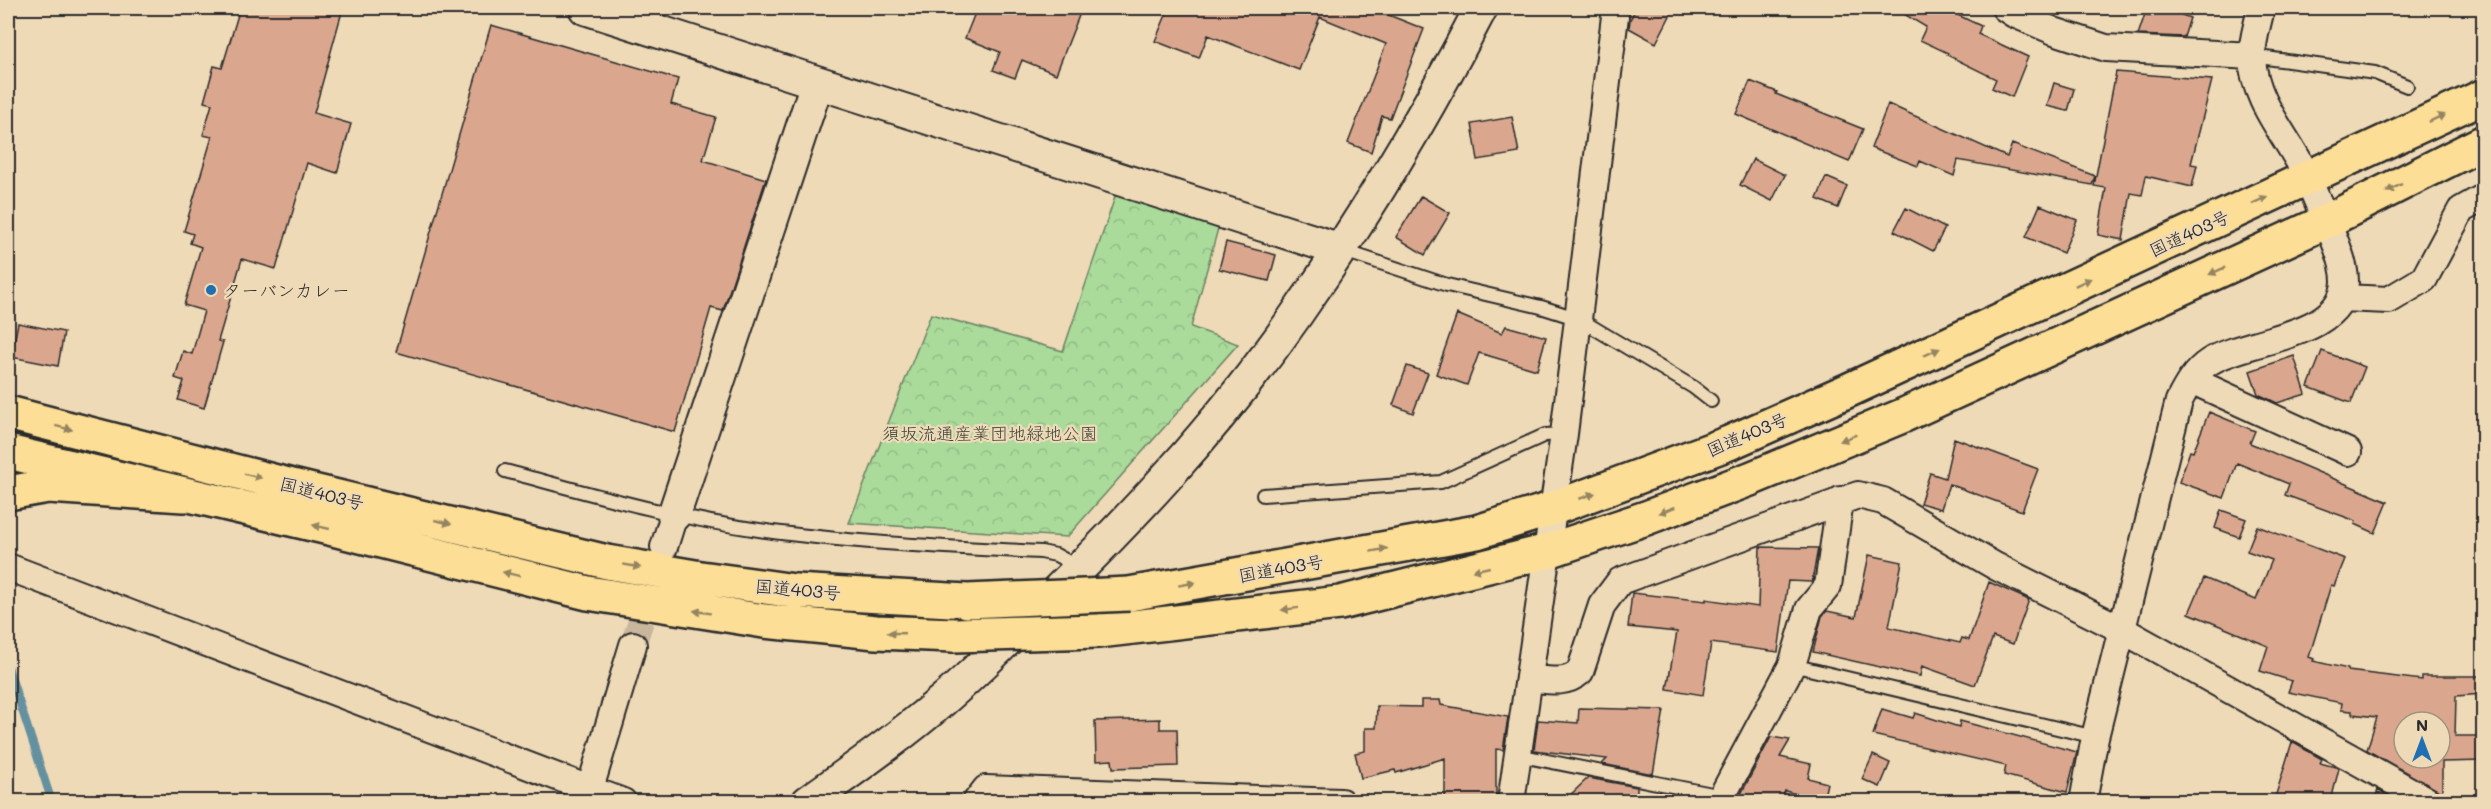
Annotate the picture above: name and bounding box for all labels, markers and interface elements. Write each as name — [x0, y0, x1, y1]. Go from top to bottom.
one-way arrow — [2428, 113, 2445, 122]
one-way arrow — [2385, 183, 2402, 192]
one-way arrow — [2251, 195, 2268, 204]
street label: 国道403号 — [2145, 204, 2233, 262]
one-way arrow — [2208, 266, 2226, 276]
one-way arrow — [2074, 277, 2091, 286]
place label: ターバンカレー — [223, 278, 350, 302]
marker: ターバンカレー — [204, 283, 218, 297]
one-way arrow — [1924, 347, 1941, 356]
street label: 国道403号 — [1703, 406, 1791, 462]
park label: 須坂流通産業団地緑地公園 — [882, 421, 1098, 445]
one-way arrow — [55, 424, 73, 433]
one-way arrow — [1839, 434, 1857, 443]
street label: 国道403号 — [277, 471, 367, 515]
one-way arrow — [244, 472, 262, 482]
one-way arrow — [1578, 490, 1596, 500]
one-way arrow — [1658, 506, 1676, 515]
one-way arrow — [433, 518, 452, 528]
one-way arrow — [312, 521, 331, 531]
one-way arrow — [1369, 545, 1388, 554]
street label: 国道403号 — [1236, 549, 1326, 587]
one-way arrow — [623, 562, 642, 571]
one-way arrow — [1472, 565, 1490, 575]
one-way arrow — [501, 568, 520, 578]
street label: 国道403号 — [754, 573, 842, 605]
one-way arrow — [1177, 579, 1196, 588]
one-way arrow — [1281, 604, 1300, 614]
one-way arrow — [692, 607, 711, 616]
one-way arrow — [886, 628, 905, 637]
north arrow — [2392, 710, 2452, 770]
text: N — [2416, 714, 2428, 735]

